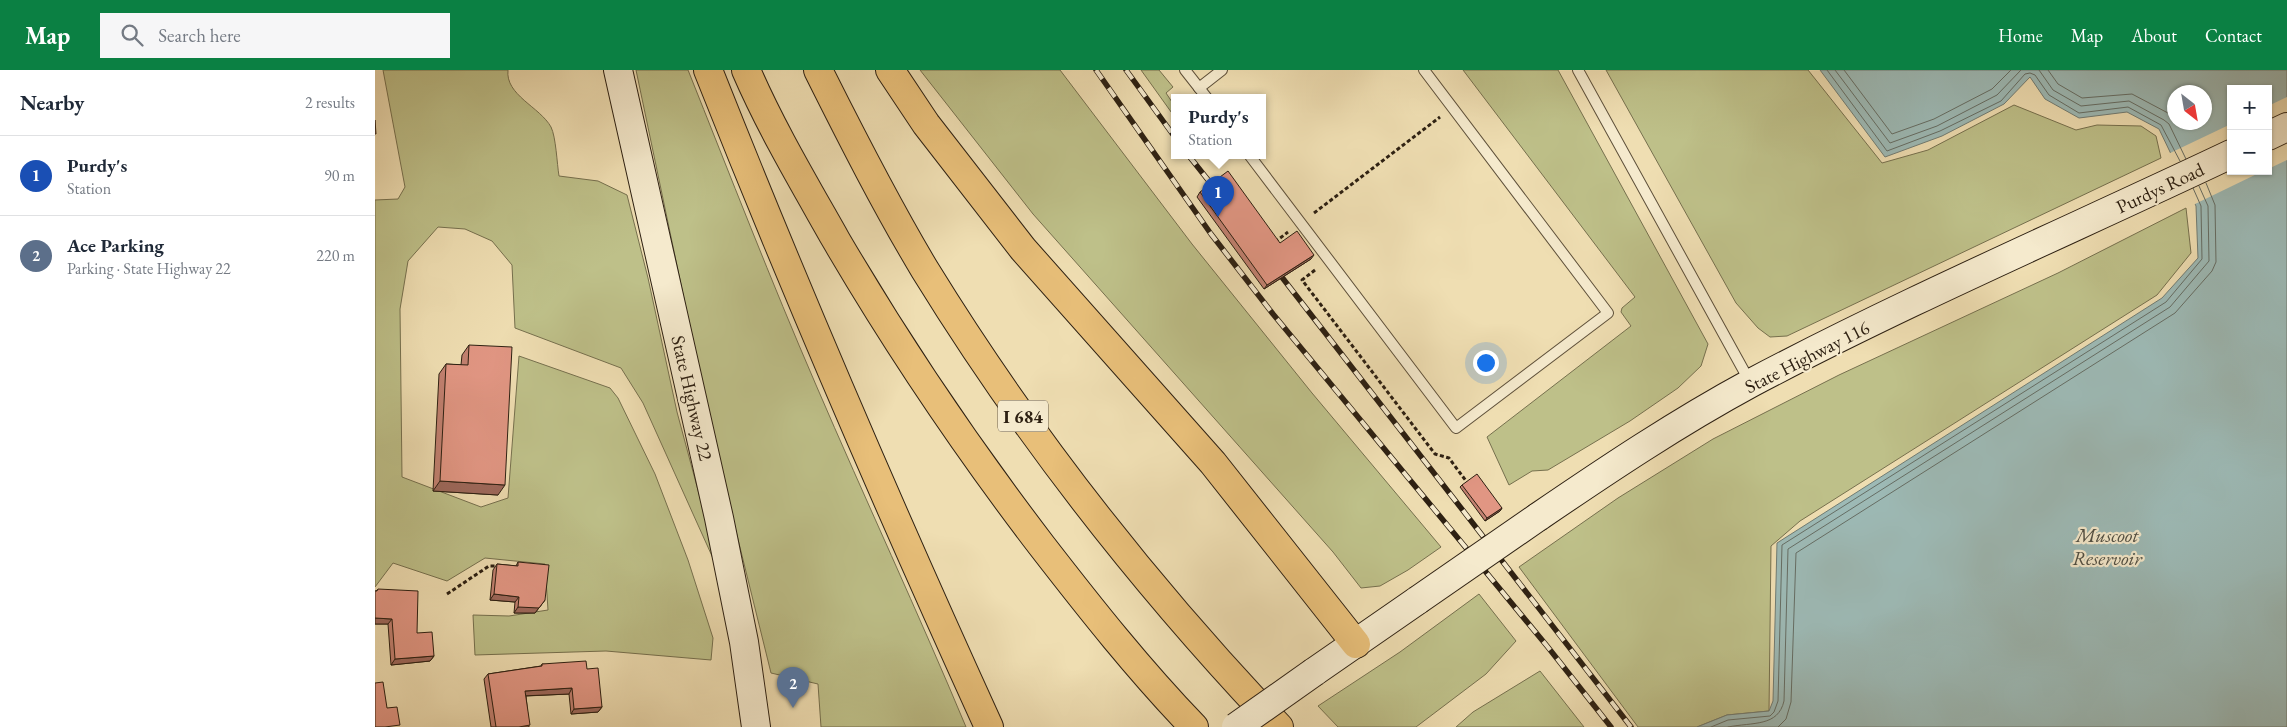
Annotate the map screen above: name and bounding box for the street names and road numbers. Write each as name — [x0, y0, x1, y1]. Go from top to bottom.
street label: Purdys Road — [2112, 157, 2208, 219]
street label: State Highway 116 — [1740, 315, 1874, 399]
street label: State Highway 22 — [665, 333, 719, 463]
road number: I 684 — [998, 401, 1048, 432]

